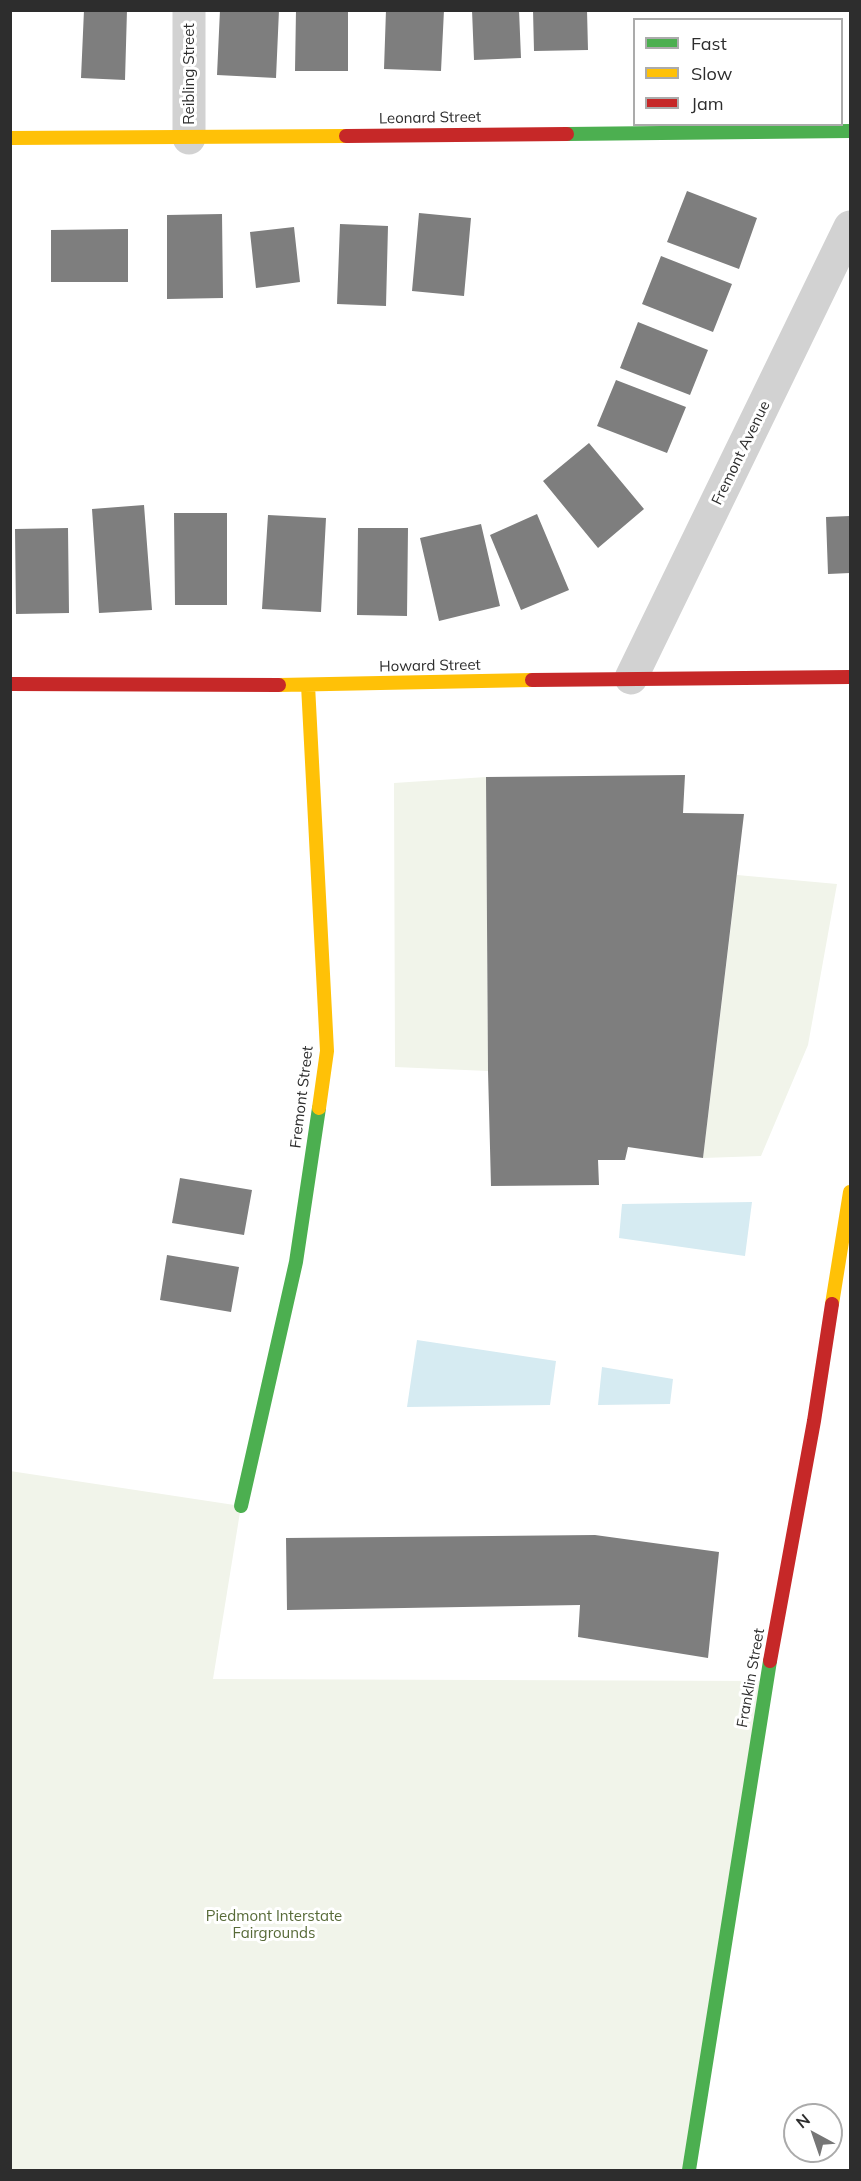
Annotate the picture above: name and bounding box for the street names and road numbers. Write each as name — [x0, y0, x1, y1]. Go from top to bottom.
street label: Reibling Street — [180, 23, 198, 125]
street label: Leonard Street — [379, 108, 481, 128]
street label: Fremont Avenue — [708, 398, 774, 508]
street label: Howard Street — [379, 656, 481, 676]
street label: Fremont Street — [287, 1045, 317, 1149]
street label: Franklin Street — [733, 1627, 769, 1729]

